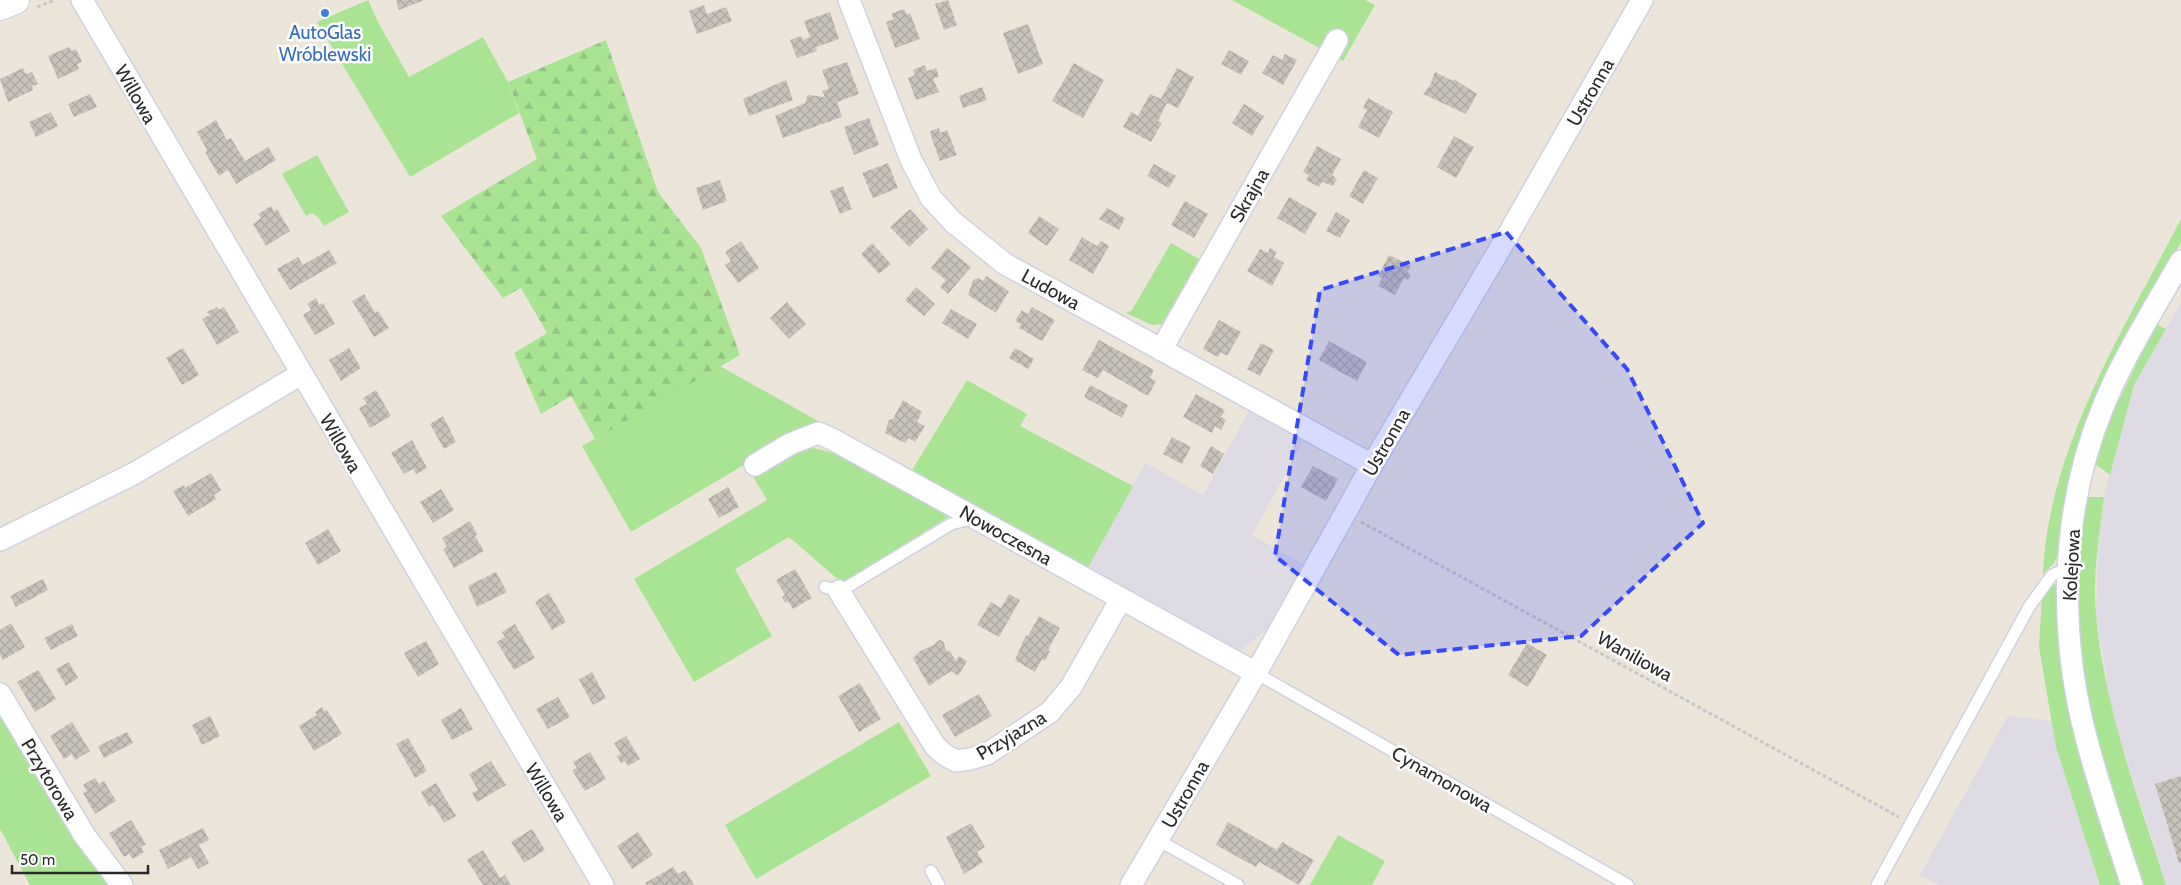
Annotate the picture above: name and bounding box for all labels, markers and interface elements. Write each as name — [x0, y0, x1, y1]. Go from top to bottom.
marker: AutoGlas Wróblewski — [319, 7, 331, 19]
place label: AutoGlas Wróblewski — [279, 21, 371, 66]
street label: Ustronna — [1562, 54, 1619, 130]
street label: Willowa — [110, 61, 162, 128]
street label: Skrajna — [1225, 164, 1274, 226]
street label: Ludowa — [1018, 264, 1084, 315]
street label: Ustronna — [1358, 404, 1415, 480]
street label: Willowa — [315, 410, 367, 477]
street label: Nowoczesna — [955, 501, 1056, 570]
street label: Kolejowa — [2058, 529, 2085, 602]
street label: Waniliowa — [1593, 626, 1676, 687]
street label: Przyjazna — [972, 706, 1050, 765]
street label: Przytorowa — [16, 734, 83, 824]
street label: Cynamonowa — [1388, 742, 1496, 817]
street label: Ustronna — [1157, 756, 1214, 832]
street label: Willowa — [520, 759, 573, 826]
scale bar — [12, 842, 149, 874]
text: 50 m — [20, 851, 55, 869]

